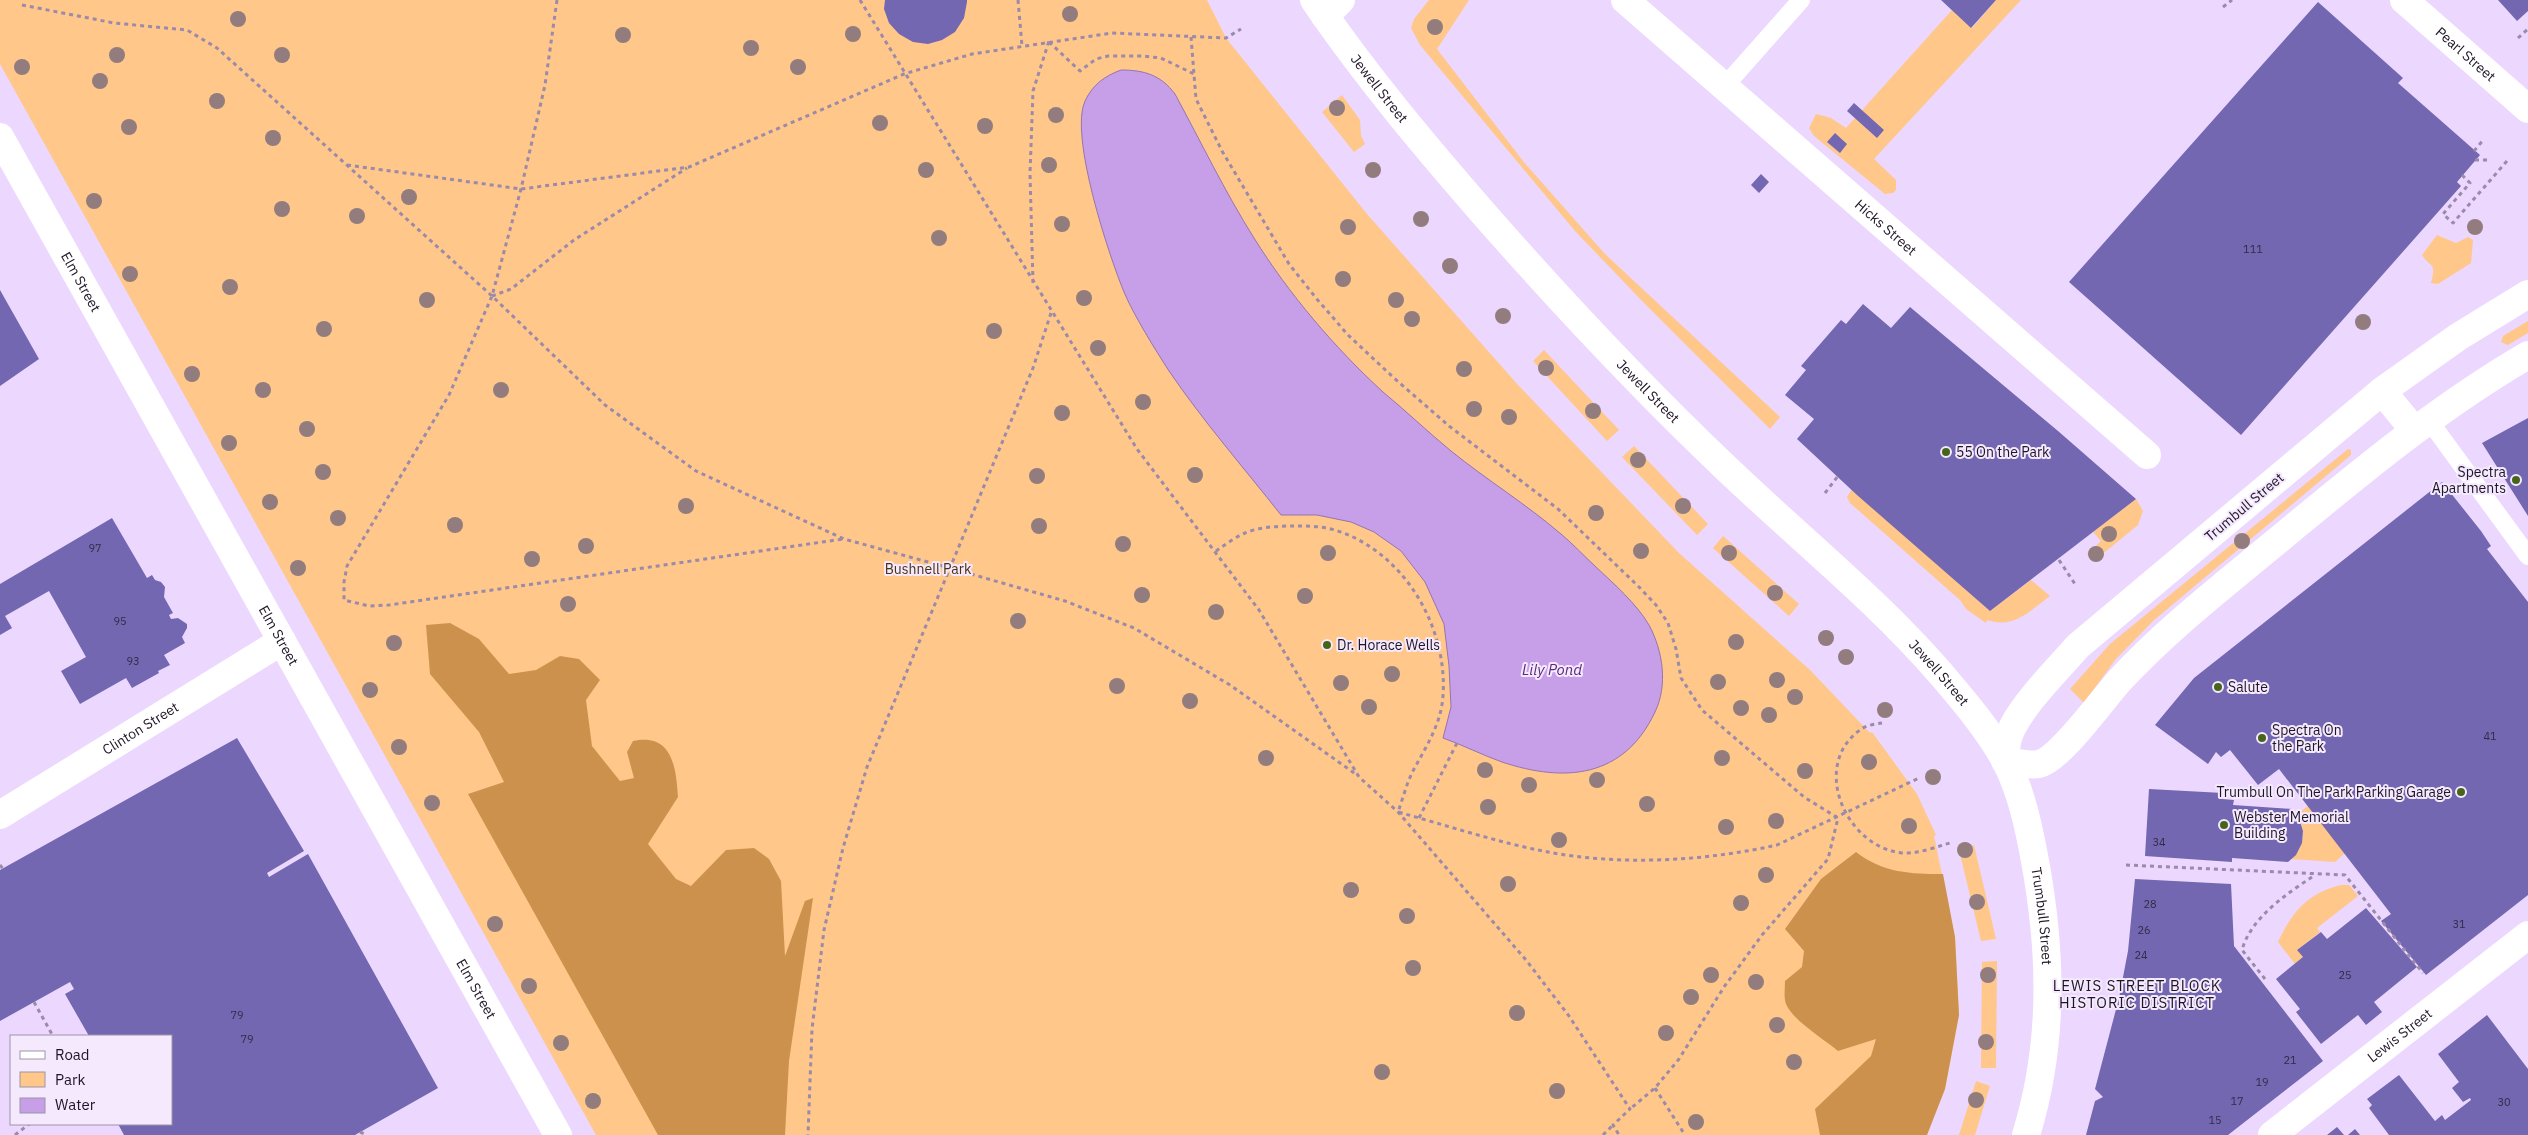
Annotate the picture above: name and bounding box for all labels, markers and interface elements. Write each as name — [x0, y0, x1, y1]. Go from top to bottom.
street label: Pearl Street — [2432, 23, 2499, 85]
street label: Jewell Street — [1347, 51, 1412, 127]
street label: Hicks Street — [1851, 196, 1921, 259]
house number: 111 — [2243, 242, 2263, 256]
street label: Elm Street — [57, 249, 105, 315]
street label: Jewell Street — [1613, 355, 1684, 427]
place label: 55 On the Park — [1956, 443, 2050, 461]
marker: 55 On the Park — [1940, 446, 1952, 458]
place label: Spectra Apartments — [2432, 463, 2507, 497]
street label: Trumbull Street — [2201, 469, 2287, 545]
marker: Spectra Apartments — [2510, 474, 2522, 486]
house number: 97 — [88, 541, 102, 555]
park label: Bushnell Park — [885, 560, 972, 578]
street label: Elm Street — [255, 602, 303, 669]
house number: 95 — [113, 614, 127, 628]
place label: Dr. Horace Wells — [1337, 636, 1440, 654]
street label: Jewell Street — [1905, 636, 1973, 710]
marker: Dr. Horace Wells — [1321, 639, 1333, 651]
house number: 93 — [126, 654, 140, 668]
water label: Lily Pond — [1522, 660, 1582, 679]
place label: Salute — [2228, 678, 2268, 696]
marker: Salute — [2212, 681, 2224, 693]
street label: Clinton Street — [99, 698, 182, 759]
place label: Spectra On the Park — [2272, 721, 2342, 755]
house number: 41 — [2483, 729, 2497, 743]
marker: Spectra On the Park — [2256, 732, 2268, 744]
place label: Trumbull On The Park Parking Garage — [2216, 783, 2451, 801]
marker: Trumbull On The Park Parking Garage — [2455, 786, 2467, 798]
place label: Webster Memorial Building — [2234, 808, 2349, 842]
marker: Webster Memorial Building — [2218, 819, 2230, 831]
house number: 34 — [2152, 835, 2166, 849]
street label: Trumbull Street — [2027, 866, 2056, 965]
house number: 28 — [2143, 897, 2157, 911]
house number: 31 — [2452, 917, 2466, 931]
house number: 26 — [2137, 923, 2151, 937]
house number: 24 — [2134, 948, 2148, 962]
street label: Elm Street — [452, 956, 500, 1022]
house number: 25 — [2338, 968, 2352, 982]
district label: LEWIS STREET BLOCK HISTORIC DISTRICT — [2053, 976, 2221, 1012]
street label: Lewis Street — [2364, 1004, 2436, 1066]
house number: 79 — [230, 1008, 244, 1022]
house number: 79 — [240, 1032, 254, 1046]
legend — [10, 1035, 172, 1125]
text: Road — [55, 1045, 90, 1064]
house number: 21 — [2283, 1053, 2297, 1067]
text: Park — [55, 1070, 85, 1089]
house number: 19 — [2255, 1075, 2269, 1089]
house number: 17 — [2230, 1094, 2244, 1108]
text: Water — [55, 1095, 96, 1114]
house number: 30 — [2497, 1095, 2511, 1109]
house number: 15 — [2208, 1113, 2222, 1127]

